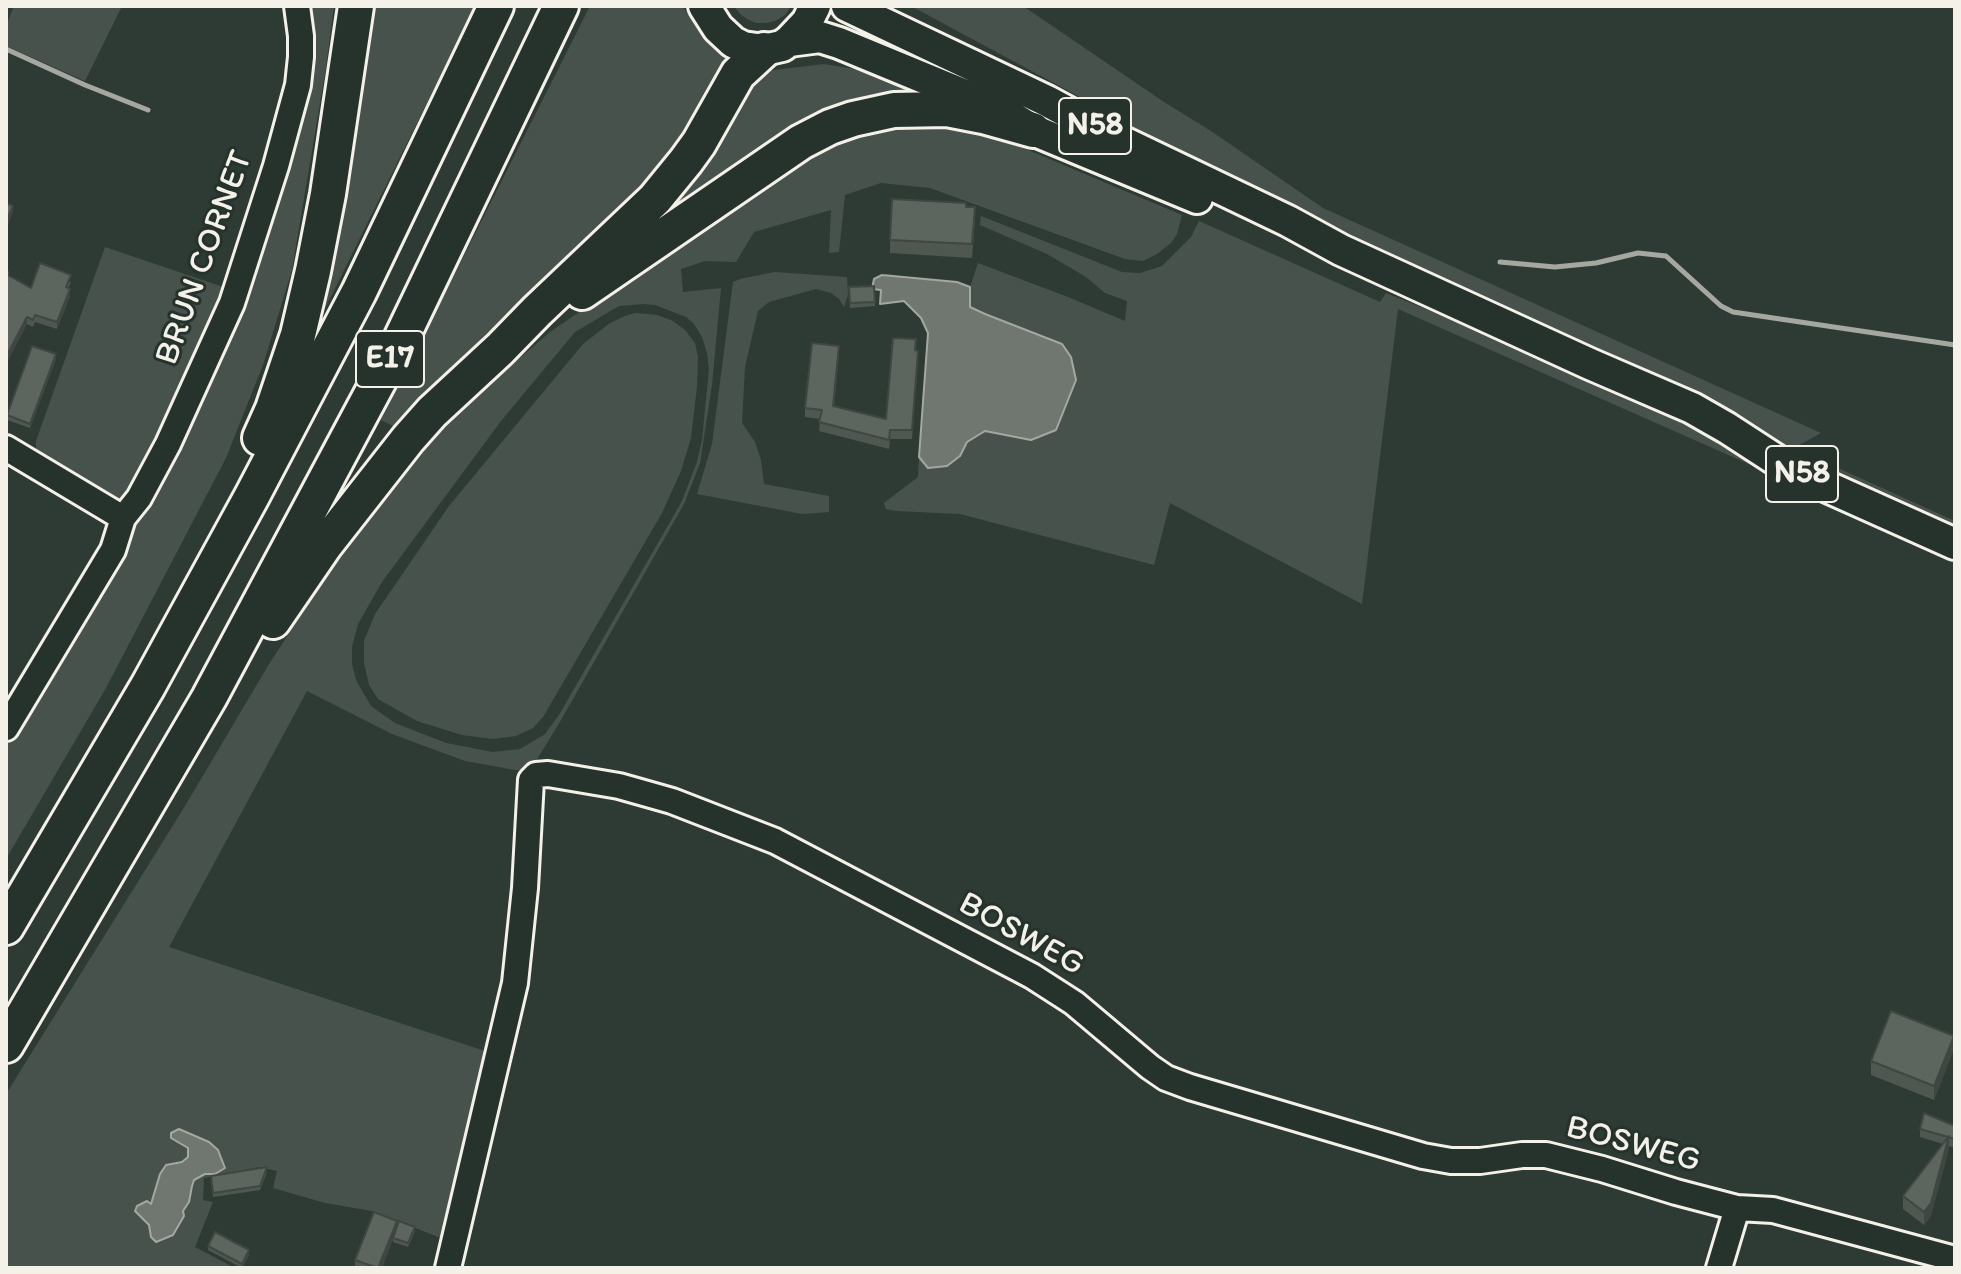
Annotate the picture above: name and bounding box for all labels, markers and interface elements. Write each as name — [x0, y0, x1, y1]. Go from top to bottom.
road number: N58 — [1059, 98, 1131, 154]
street label: BRUN CORNET — [147, 145, 263, 371]
road number: E17 — [356, 331, 424, 387]
road number: N58 — [1766, 446, 1838, 502]
street label: BOSWEG — [951, 884, 1091, 986]
street label: BOSWEG — [1561, 1108, 1705, 1182]

